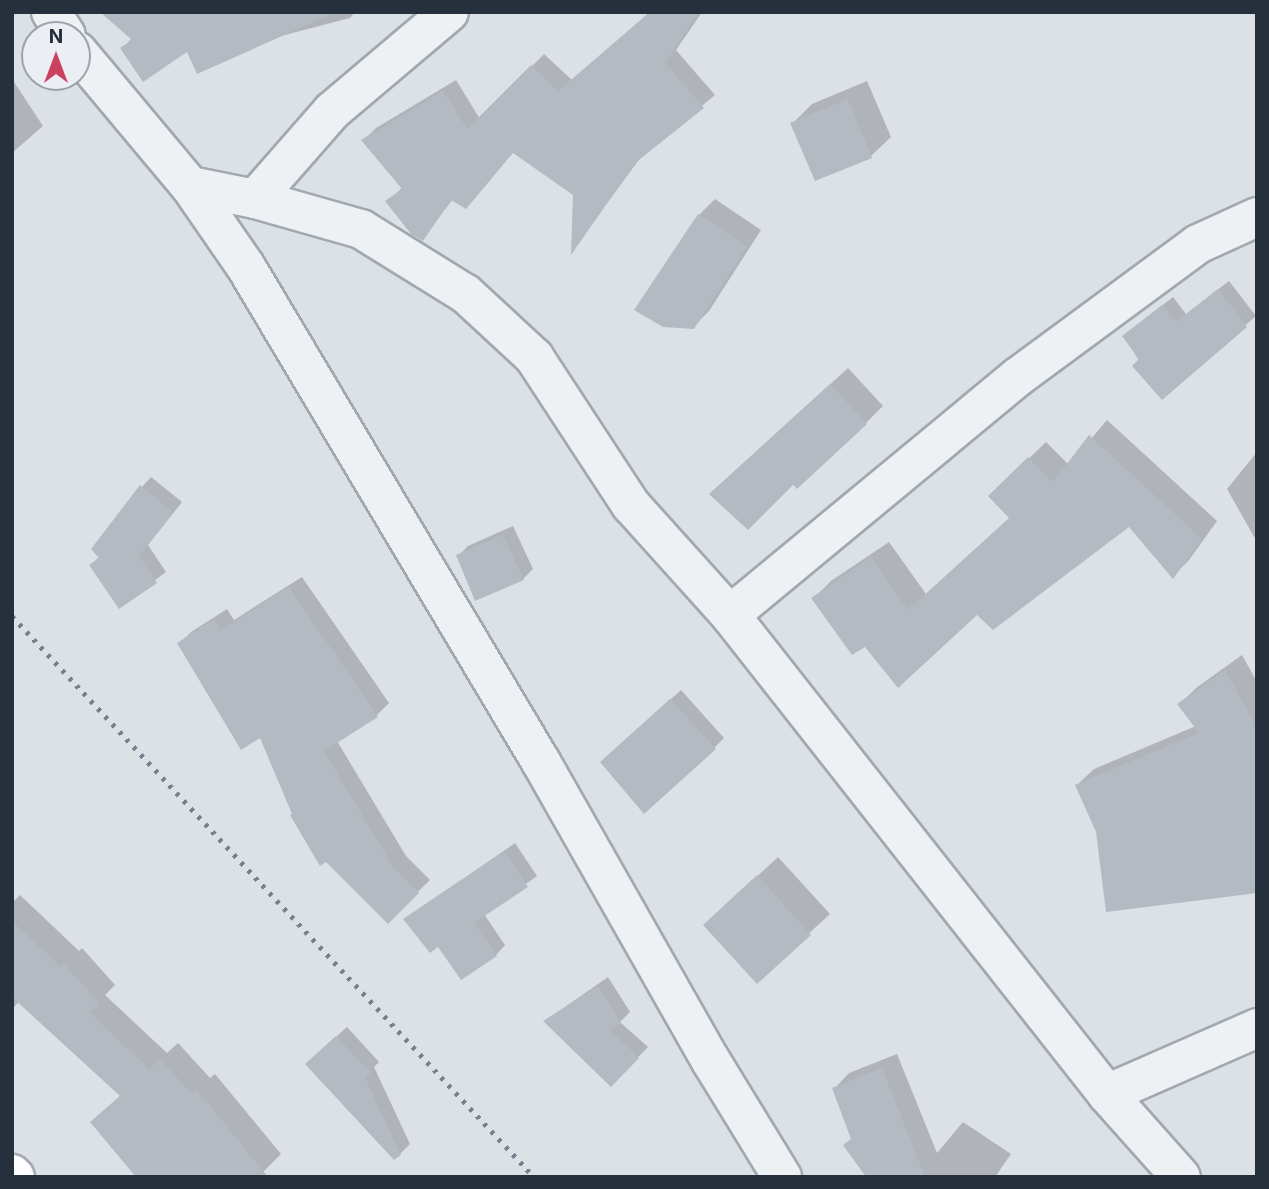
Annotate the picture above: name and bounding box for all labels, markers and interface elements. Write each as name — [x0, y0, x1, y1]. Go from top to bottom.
north arrow — [21, 21, 91, 91]
text: N — [49, 25, 63, 48]

